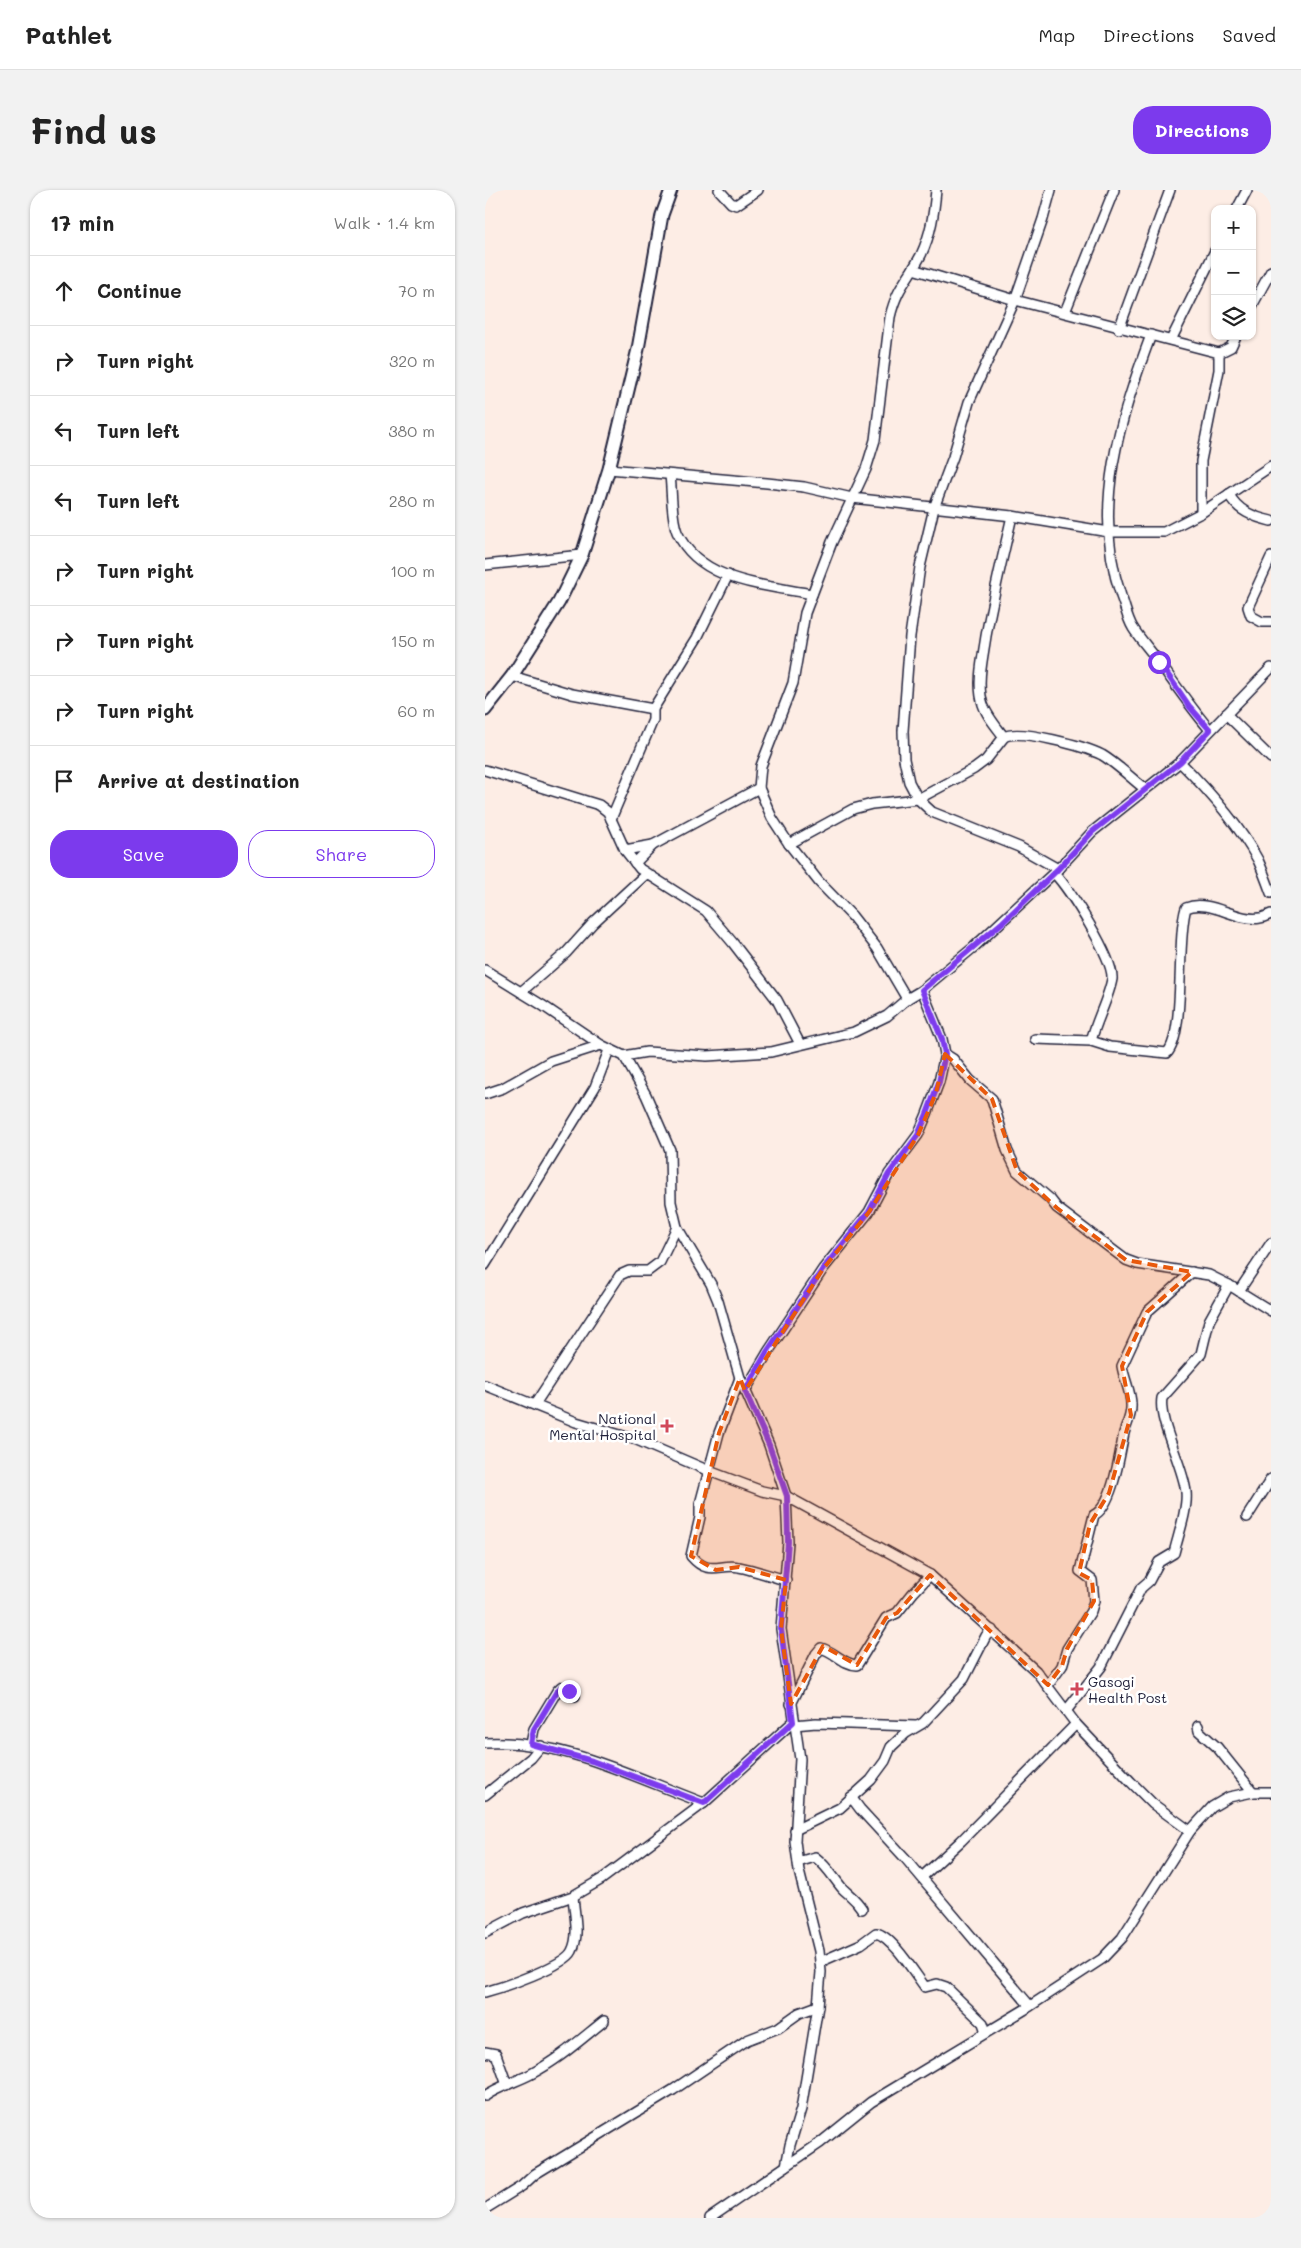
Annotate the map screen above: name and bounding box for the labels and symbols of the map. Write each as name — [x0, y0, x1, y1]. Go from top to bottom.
route start — [1148, 651, 1171, 674]
place label: National Mental Hospital — [549, 1409, 656, 1444]
marker: National Mental Hospital — [660, 1419, 674, 1433]
place label: Gasogi Health Post — [1088, 1672, 1167, 1707]
route end — [558, 1680, 581, 1703]
marker: Gasogi Health Post — [1070, 1682, 1084, 1696]

